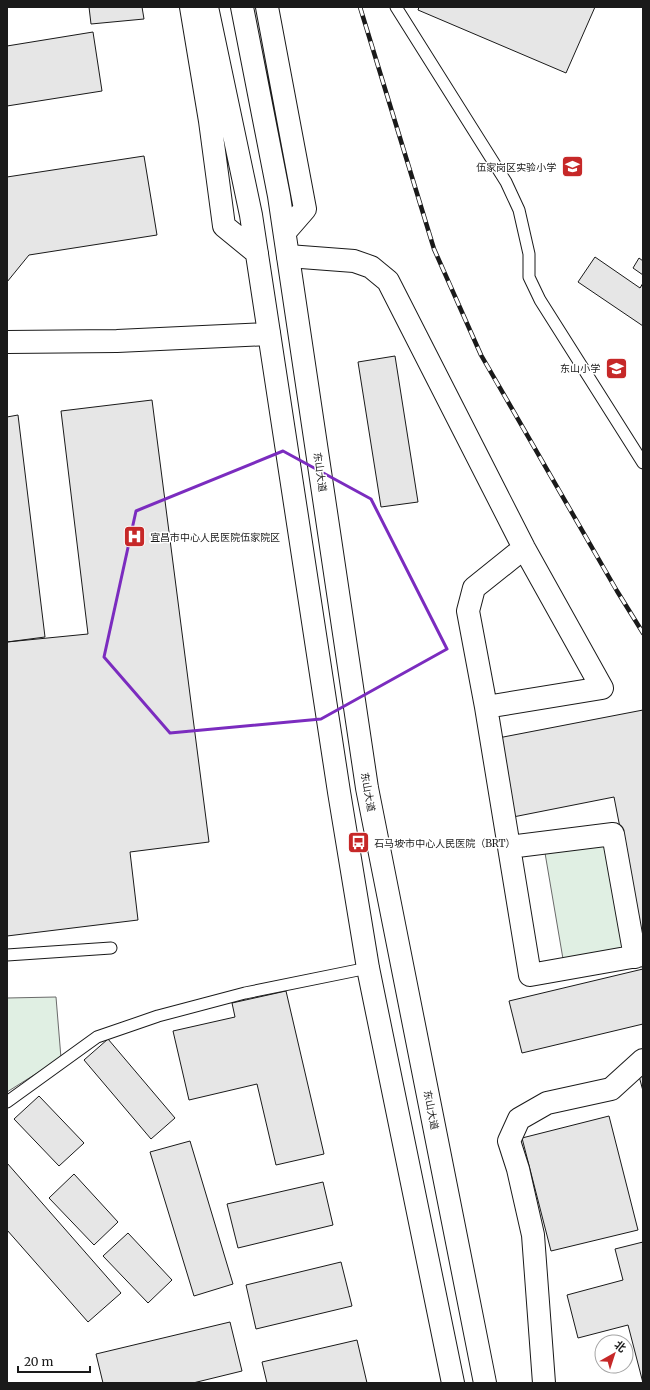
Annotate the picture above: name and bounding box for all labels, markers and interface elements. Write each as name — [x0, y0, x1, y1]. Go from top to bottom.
school or university icon: 伍家岗区实验小学 — [559, 154, 585, 180]
place label: 伍家岗区实验小学 — [476, 161, 556, 174]
school or university icon: 东山小学 — [603, 355, 629, 381]
place label: 东山小学 — [560, 362, 600, 375]
street label: 东山大道 — [311, 451, 329, 493]
hospital icon: 宜昌市中心人民医院伍家院区 — [121, 524, 147, 550]
place label: 宜昌市中心人民医院伍家院区 — [150, 531, 280, 544]
street label: 东山大道 — [358, 771, 378, 813]
bus stop icon: 石马坡·市中心人民医院（BRT） — [345, 830, 371, 856]
place label: 石马坡·市中心人民医院（BRT） — [374, 837, 516, 850]
street label: 东山大道 — [421, 1089, 441, 1131]
north arrow — [594, 1334, 634, 1374]
text: 北 — [612, 1337, 629, 1355]
scale bar — [18, 1348, 90, 1374]
text: 20 m — [24, 1354, 53, 1369]

